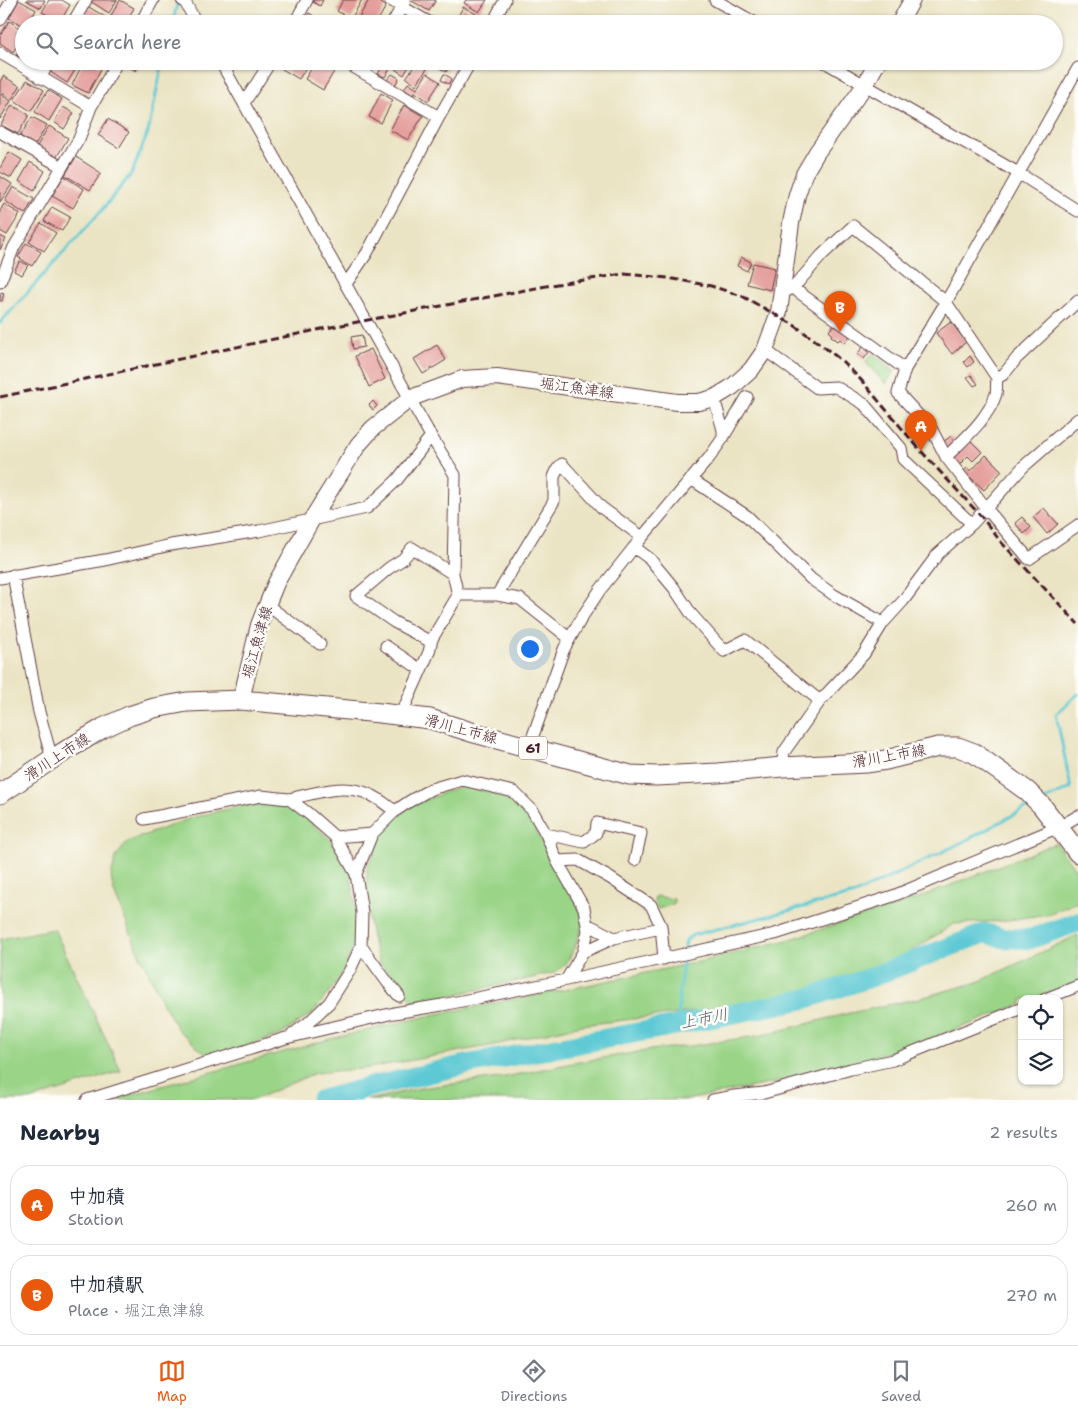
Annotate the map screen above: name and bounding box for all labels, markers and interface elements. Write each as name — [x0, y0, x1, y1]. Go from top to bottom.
search box — [15, 15, 1063, 70]
icon: search — [33, 29, 61, 57]
text: Search here — [73, 30, 182, 55]
pin: B — [824, 291, 856, 332]
street label: 堀江魚津線 — [538, 373, 616, 403]
pin: A — [905, 410, 937, 451]
street label: 堀江魚津線 — [237, 603, 277, 681]
your location — [517, 636, 543, 662]
street label: 滑川上市線 — [422, 710, 500, 748]
street label: 滑川上市線 — [20, 728, 94, 786]
road number: 61 — [519, 736, 547, 760]
street label: 滑川上市線 — [850, 740, 928, 772]
map controls — [1018, 995, 1063, 1085]
button: locate — [1018, 995, 1063, 1040]
water label: 上市川 — [679, 1004, 730, 1033]
button: layers — [1018, 1040, 1063, 1085]
text: Nearby — [20, 1119, 100, 1147]
text: 2 results — [989, 1122, 1058, 1143]
text: 中加積 — [68, 1184, 125, 1209]
text: A — [31, 1195, 43, 1216]
text: 260 m — [1005, 1195, 1057, 1216]
text: Station — [68, 1209, 124, 1230]
text: 中加積駅 — [68, 1272, 144, 1297]
text: B — [32, 1285, 42, 1306]
text: 270 m — [1006, 1285, 1057, 1306]
text: Place · 堀江魚津線 — [68, 1300, 204, 1321]
tab: Map — [157, 1357, 187, 1405]
tab: Directions — [501, 1357, 567, 1405]
tab: Saved — [881, 1357, 921, 1405]

